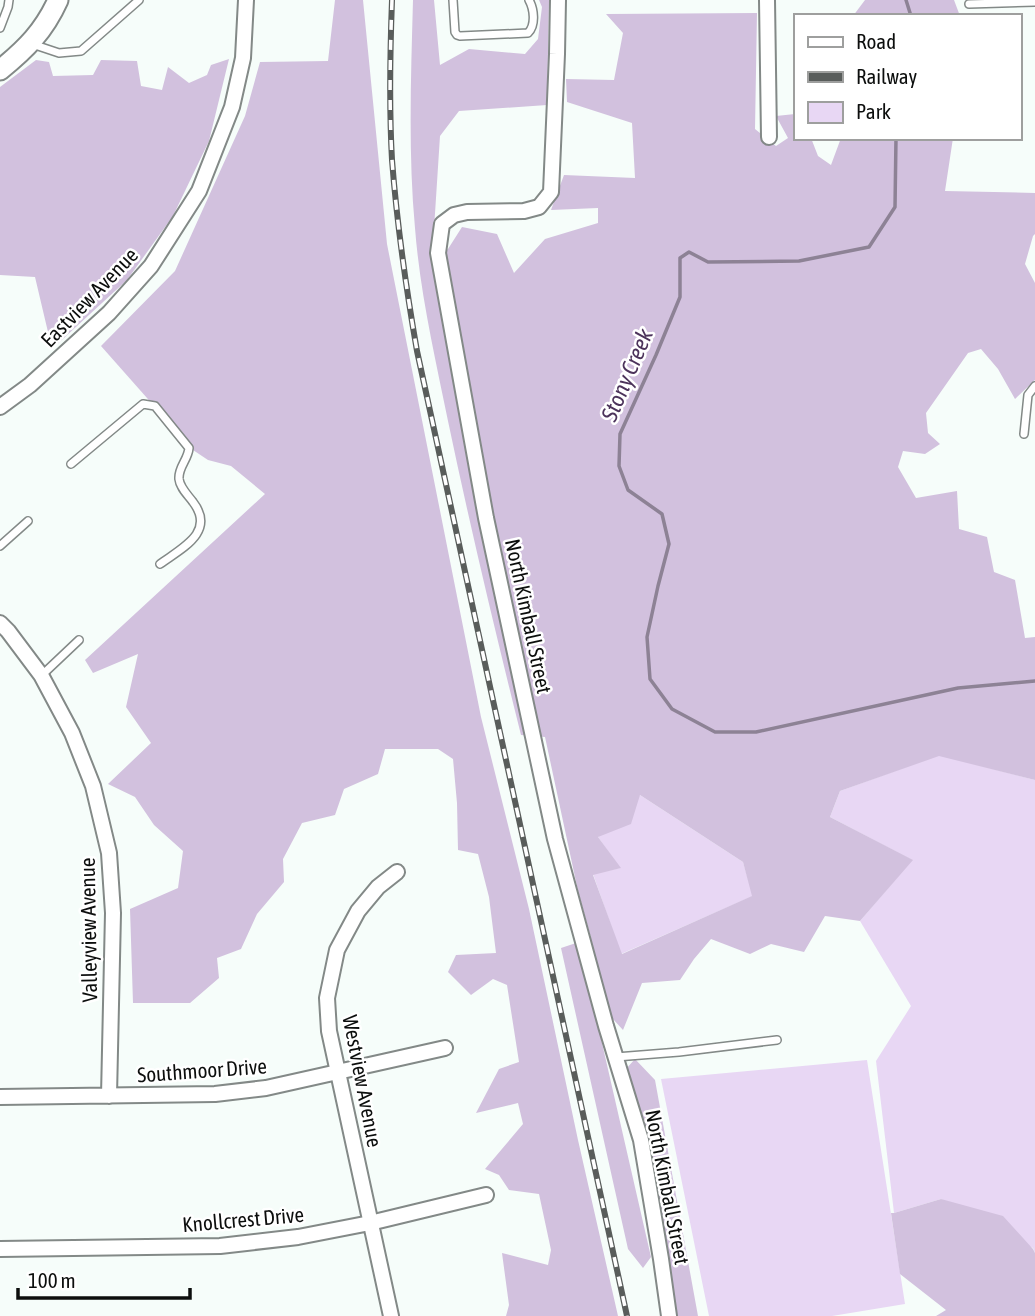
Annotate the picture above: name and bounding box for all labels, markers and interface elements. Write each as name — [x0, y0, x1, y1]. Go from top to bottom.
legend — [794, 14, 1021, 140]
text: Road — [856, 29, 896, 53]
text: Railway — [856, 64, 918, 88]
text: Park — [856, 99, 891, 123]
street label: Eastview Avenue — [36, 242, 142, 352]
water label: Stony Creek — [596, 324, 658, 426]
street label: North Kimball Street — [501, 537, 557, 695]
street label: Valleyview Avenue — [75, 857, 101, 1003]
street label: Westview Avenue — [338, 1013, 388, 1149]
street label: Southmoor Drive — [136, 1054, 268, 1086]
street label: North Kimball Street — [641, 1107, 695, 1267]
street label: Knollcrest Drive — [181, 1202, 305, 1236]
scale bar — [18, 1256, 189, 1300]
text: 100 m — [28, 1268, 76, 1292]

